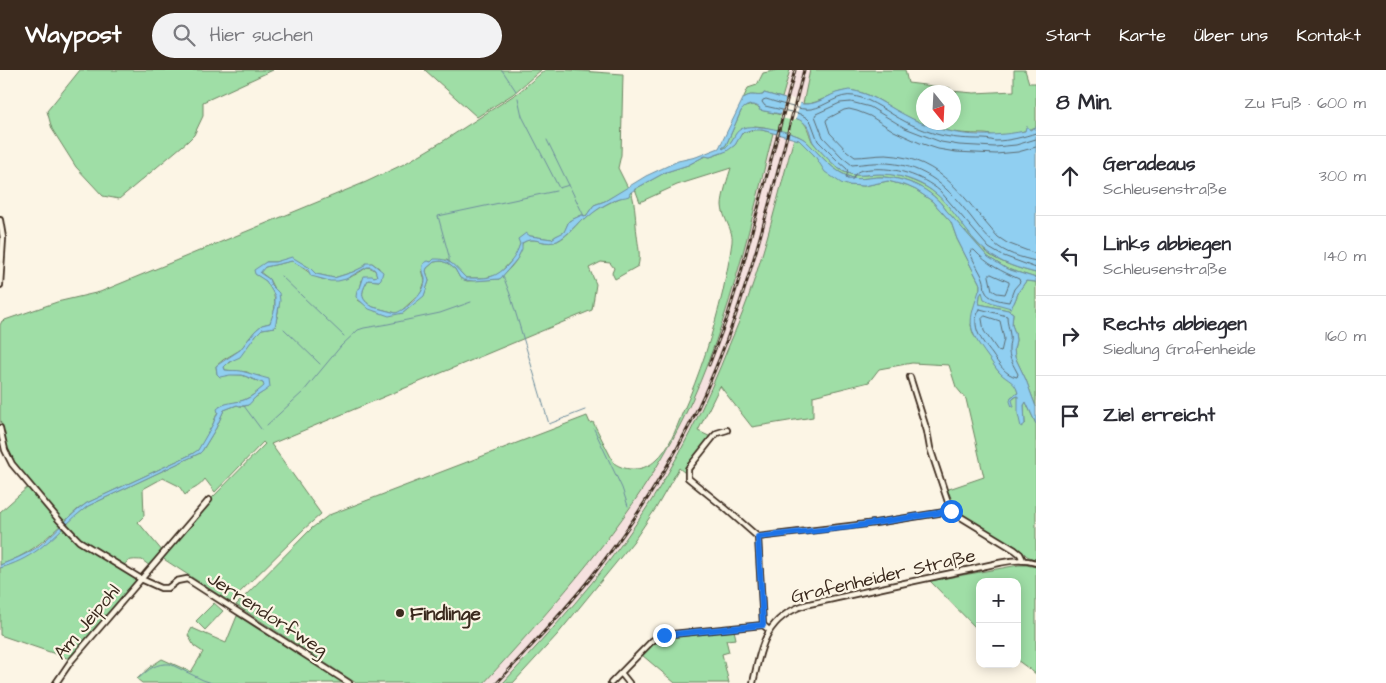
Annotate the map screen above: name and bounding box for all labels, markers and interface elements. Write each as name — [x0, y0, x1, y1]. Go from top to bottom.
search box — [152, 13, 502, 58]
text: Waypost — [25, 18, 122, 52]
icon: search — [170, 21, 198, 49]
text: Hier suchen — [210, 22, 313, 49]
text: Start — [1046, 23, 1091, 48]
text: Karte — [1119, 23, 1166, 48]
text: Über uns — [1194, 23, 1268, 48]
text: Kontakt — [1296, 23, 1361, 48]
north arrow — [916, 85, 961, 130]
text: 8 Min. — [1056, 88, 1112, 117]
text: Zu Fuß · 600 m — [1244, 92, 1366, 114]
text: Geradeaus — [1103, 151, 1195, 178]
icon: ahead — [1056, 162, 1084, 190]
text: 300 m — [1319, 165, 1366, 187]
text: Schleusenstraße — [1103, 178, 1227, 200]
text: Links abbiegen — [1103, 231, 1231, 258]
icon: left — [1056, 242, 1084, 270]
text: 140 m — [1324, 245, 1366, 267]
text: Schleusenstraße — [1103, 258, 1227, 280]
text: Rechts abbiegen — [1103, 311, 1247, 338]
icon: right — [1056, 322, 1084, 350]
text: 160 m — [1325, 325, 1366, 347]
text: Siedlung Grafenheide — [1103, 338, 1256, 360]
icon: arrive — [1056, 402, 1084, 430]
text: Ziel erreicht — [1103, 402, 1215, 429]
route start — [940, 500, 963, 523]
street label: Grafenheider Straße — [788, 542, 978, 611]
street label: Jerrendorfweg — [201, 565, 333, 664]
street label: Am Jeipohl — [47, 578, 127, 666]
map controls — [976, 578, 1021, 668]
button: + — [976, 578, 1021, 623]
place label: Findlinge — [410, 601, 481, 629]
marker: Findlinge — [394, 607, 406, 619]
button: − — [976, 623, 1021, 668]
route end — [653, 624, 676, 647]

